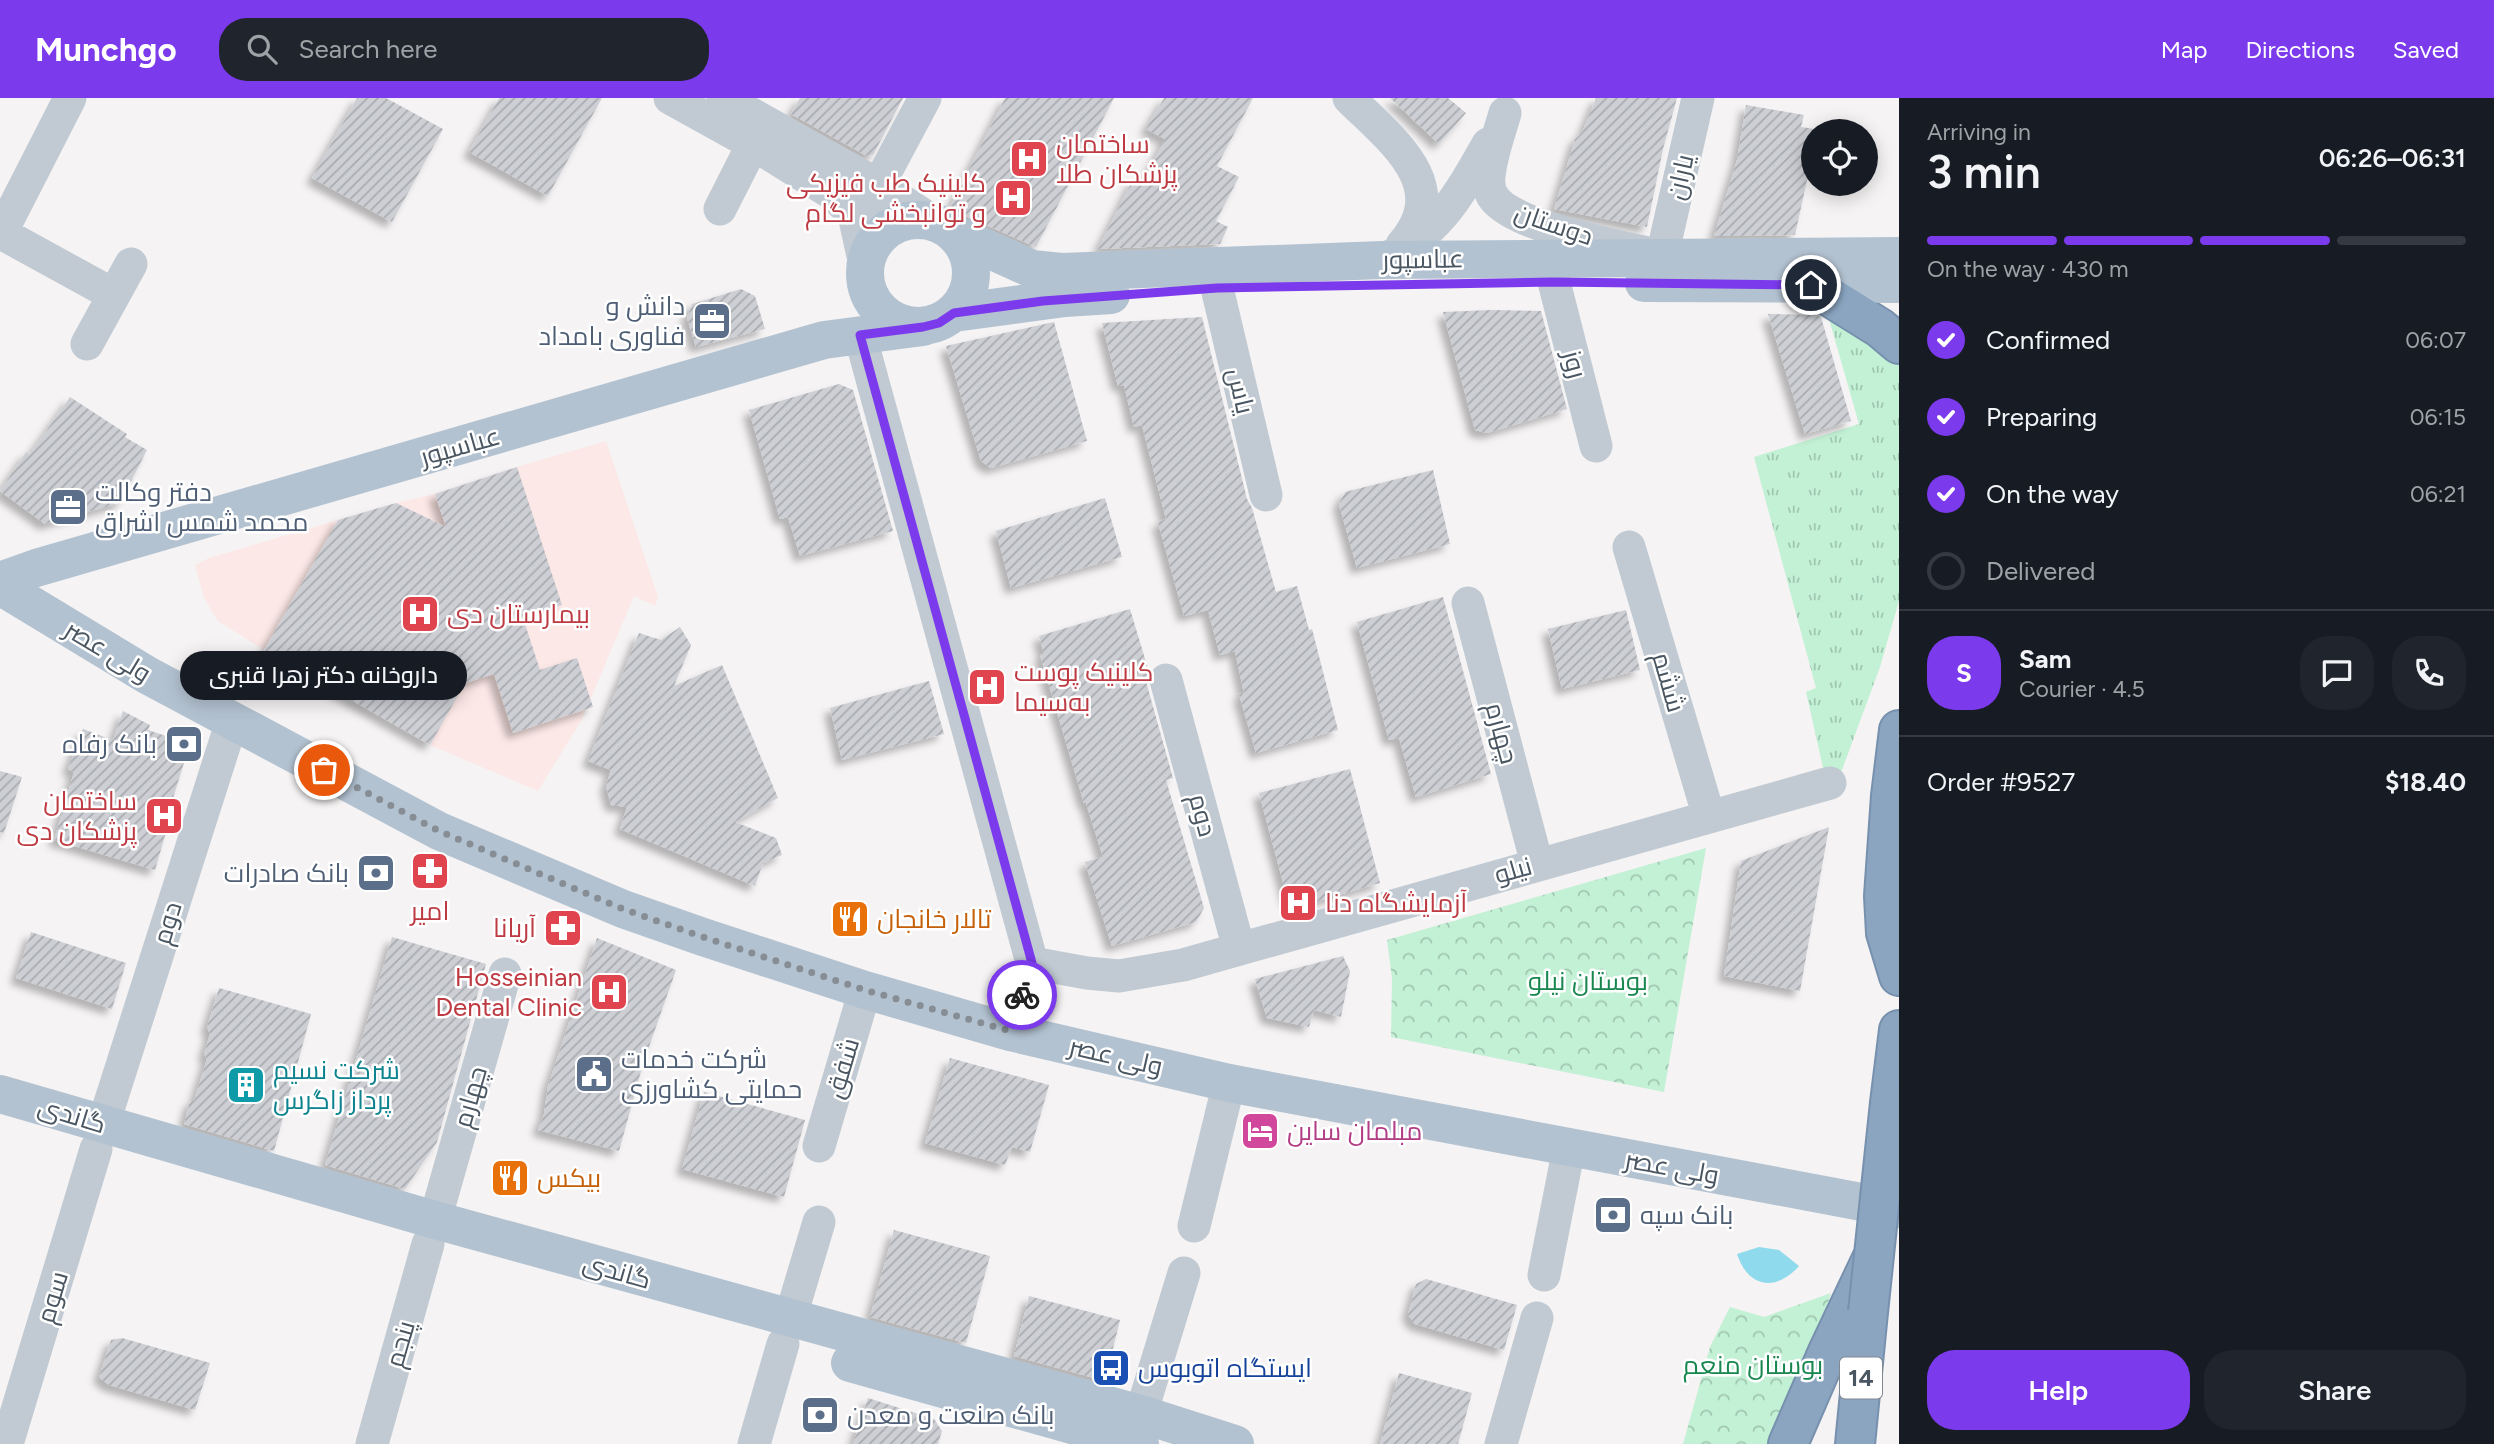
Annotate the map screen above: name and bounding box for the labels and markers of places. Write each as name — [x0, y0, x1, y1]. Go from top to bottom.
place label: ساختمان پزشکان طلا — [1056, 128, 1178, 191]
hospital icon: ساختمان پزشکان طلا — [1008, 138, 1050, 180]
place label: کلینیک طب فیزیکی و توانبخشی لگام — [786, 167, 986, 231]
hospital icon: کلینیک طب فیزیکی و توانبخشی لگام — [992, 177, 1034, 219]
pin — [1781, 255, 1841, 315]
place label: دانش و فناوری بامداد — [538, 290, 685, 352]
office icon: دانش و فناوری بامداد — [691, 300, 733, 342]
place label: دفتر وکالت محمد شمس اشراق — [95, 476, 308, 538]
office icon: دفتر وکالت محمد شمس اشراق — [47, 486, 89, 528]
hospital icon: بیمارستان دی — [399, 593, 441, 635]
place label: بیمارستان دی — [447, 598, 590, 630]
callout: داروخانه دکتر زهرا قنبری — [180, 651, 467, 700]
place label: کلینیک پوست به‌سیما — [1014, 656, 1154, 718]
hospital icon: کلینیک پوست به‌سیما — [966, 666, 1008, 708]
bank icon: بانک رفاه — [163, 723, 205, 765]
place label: بانک رفاه — [62, 728, 157, 760]
pin — [294, 740, 354, 800]
place label: ساختمان پزشکان دی — [16, 785, 137, 848]
hospital icon: ساختمان پزشکان دی — [143, 795, 185, 837]
pharmacy icon: امیر — [409, 850, 451, 892]
bank icon: بانک صادرات — [355, 852, 397, 894]
place label: بانک صادرات — [224, 857, 349, 889]
hospital icon: آزمایشگاه دنا — [1277, 882, 1319, 924]
place label: آزمایشگاه دنا — [1325, 887, 1467, 919]
place label: امیر — [408, 895, 450, 927]
restaurant icon: تالار خانجان — [829, 898, 871, 940]
place label: تالار خانجان — [877, 903, 991, 935]
pharmacy icon: آریانا — [542, 907, 584, 949]
place label: آریانا — [493, 912, 536, 944]
place label: Hosseinian Dental Clinic — [435, 961, 582, 1023]
hospital icon: Hosseinian Dental Clinic — [588, 971, 630, 1013]
place label: شرکت خدمات حمایتی کشاورزی — [621, 1043, 802, 1105]
public building icon: شرکت خدمات حمایتی کشاورزی — [573, 1053, 615, 1095]
place label: شرکت نسیم پرداز زاگرس — [273, 1054, 400, 1117]
building icon: شرکت نسیم پرداز زاگرس — [225, 1064, 267, 1106]
hotel icon: مبلمان ساین — [1239, 1110, 1281, 1152]
place label: مبلمان ساین — [1287, 1115, 1423, 1147]
restaurant icon: بیکس — [489, 1157, 531, 1199]
place label: بیکس — [537, 1162, 601, 1194]
bank icon: بانک سپه — [1592, 1194, 1634, 1236]
place label: بانک سپه — [1640, 1199, 1733, 1232]
bus stop icon: ایستگاه اتوبوس — [1090, 1347, 1132, 1389]
place label: ایستگاه اتوبوس — [1138, 1352, 1312, 1384]
bank icon: بانک صنعت و معدن — [799, 1394, 841, 1436]
place label: بانک صنعت و معدن — [847, 1399, 1054, 1431]

